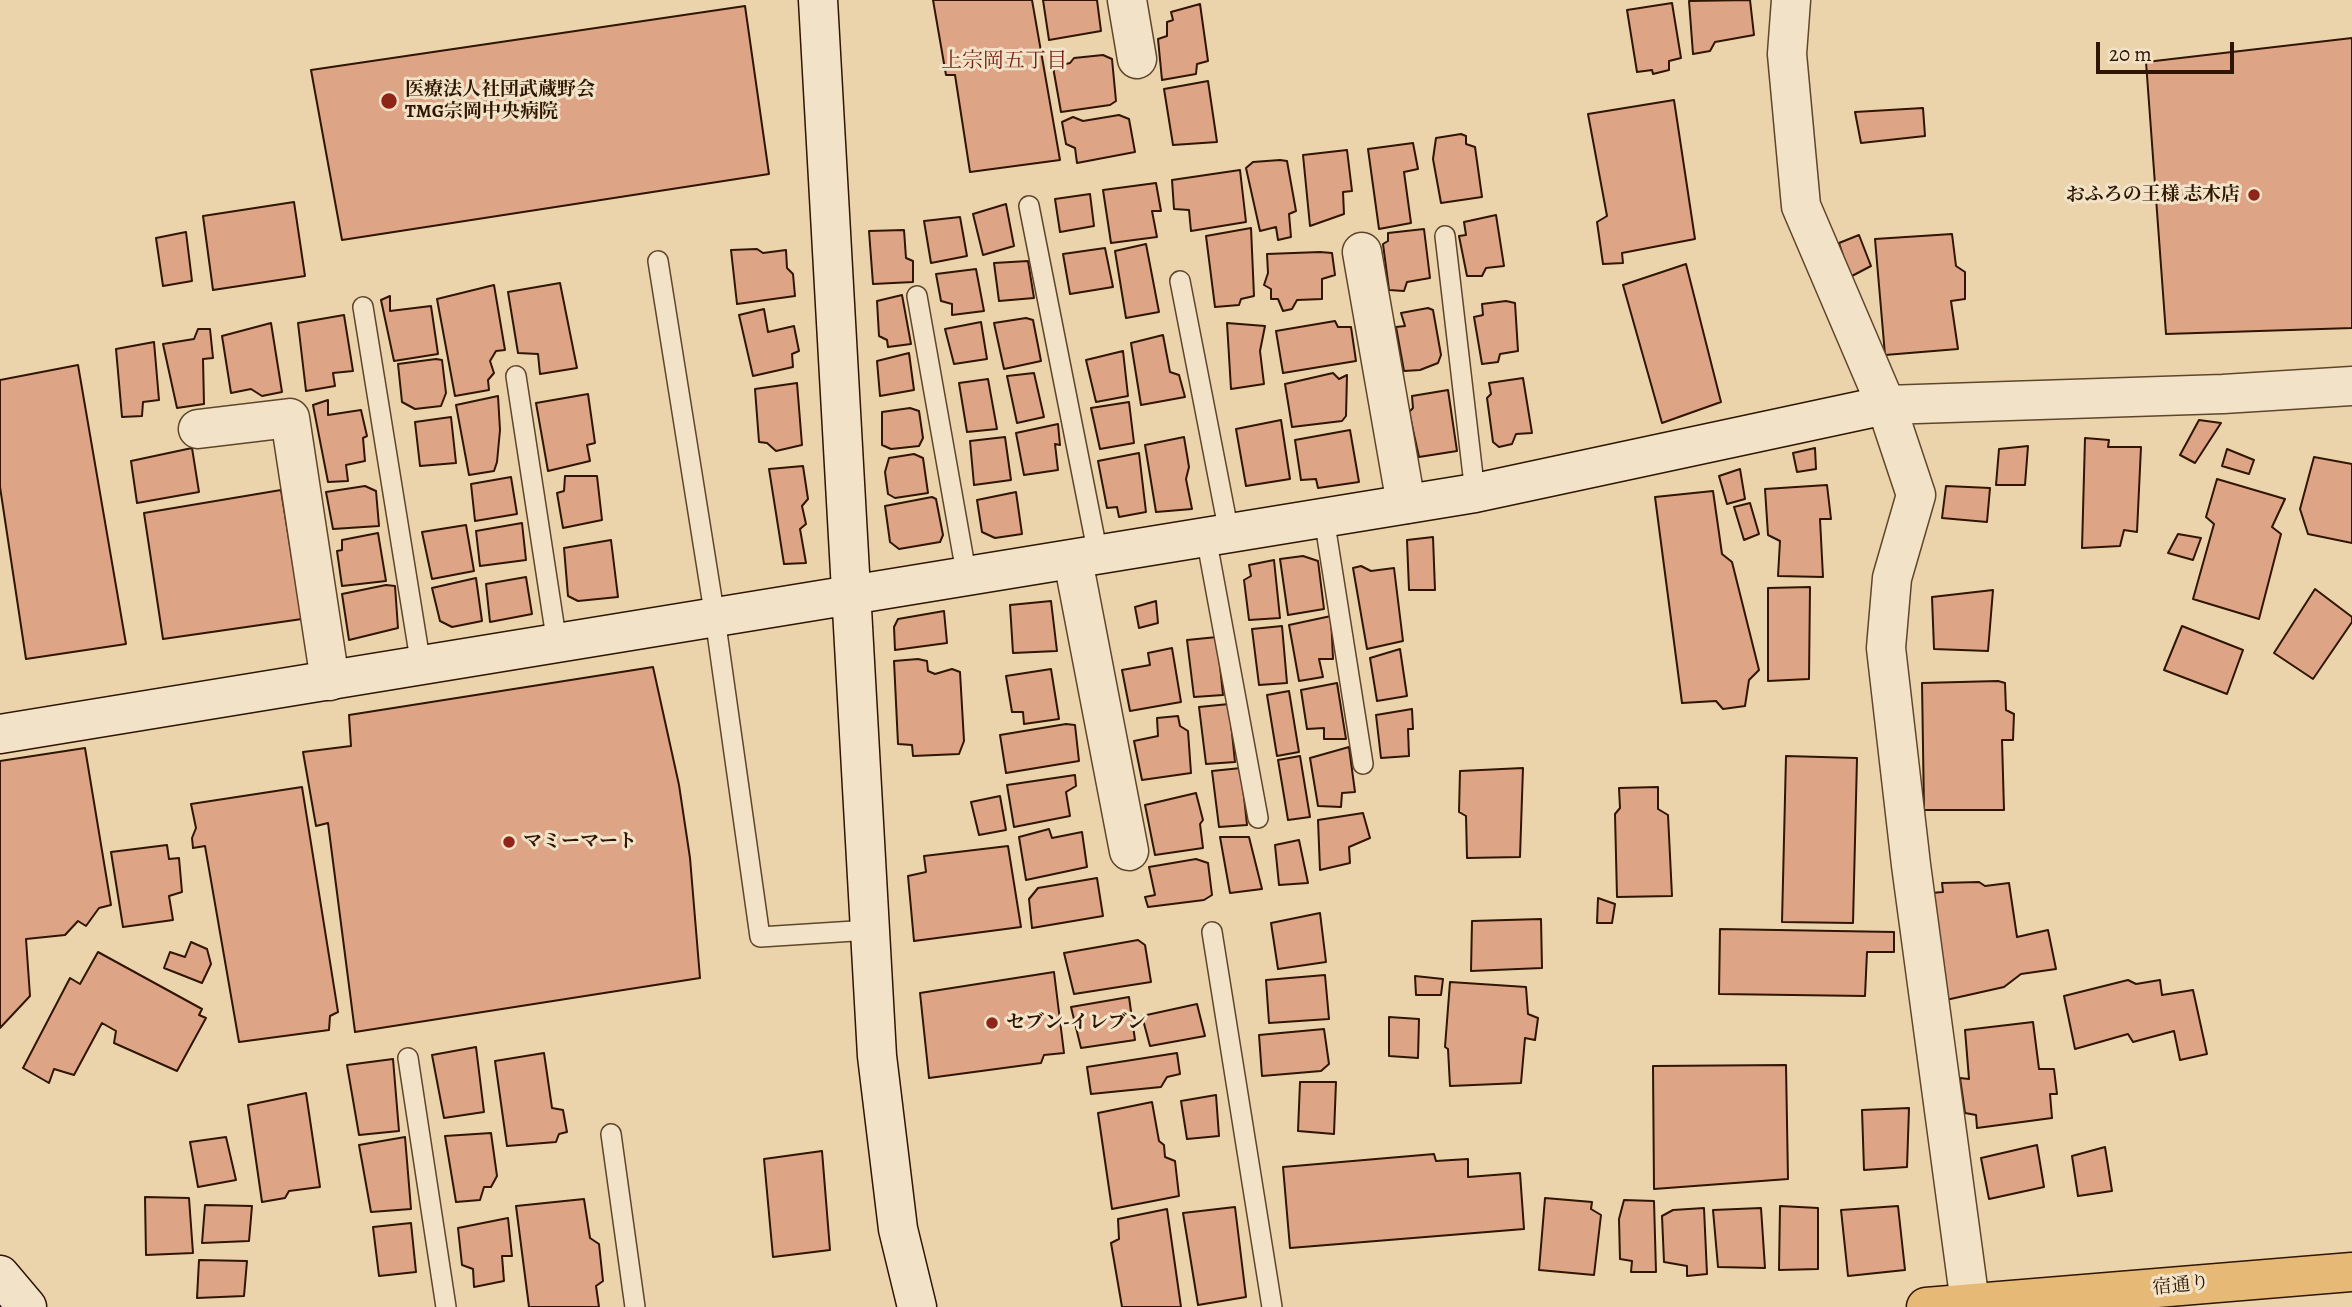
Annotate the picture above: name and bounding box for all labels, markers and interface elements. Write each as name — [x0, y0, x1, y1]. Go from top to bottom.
scale bar — [2100, 28, 2238, 72]
text: 20 m — [2109, 40, 2152, 68]
district label: 上宗岡五丁目 — [941, 49, 1067, 75]
place label: 医療法人社団武蔵野会 TMG宗岡中央病院 — [405, 79, 595, 123]
marker: 医療法人社団武蔵野会 TMG宗岡中央病院 — [379, 91, 399, 111]
place label: おふろの王様 志木店 — [2066, 184, 2240, 206]
marker: おふろの王様 志木店 — [2246, 187, 2262, 203]
place label: マミーマート — [523, 831, 637, 853]
marker: マミーマート — [501, 834, 517, 850]
place label: セブン-イレブン — [1006, 1012, 1146, 1034]
marker: セブン-イレブン — [984, 1015, 1000, 1031]
street label: 宿通り — [2151, 1272, 2211, 1300]

